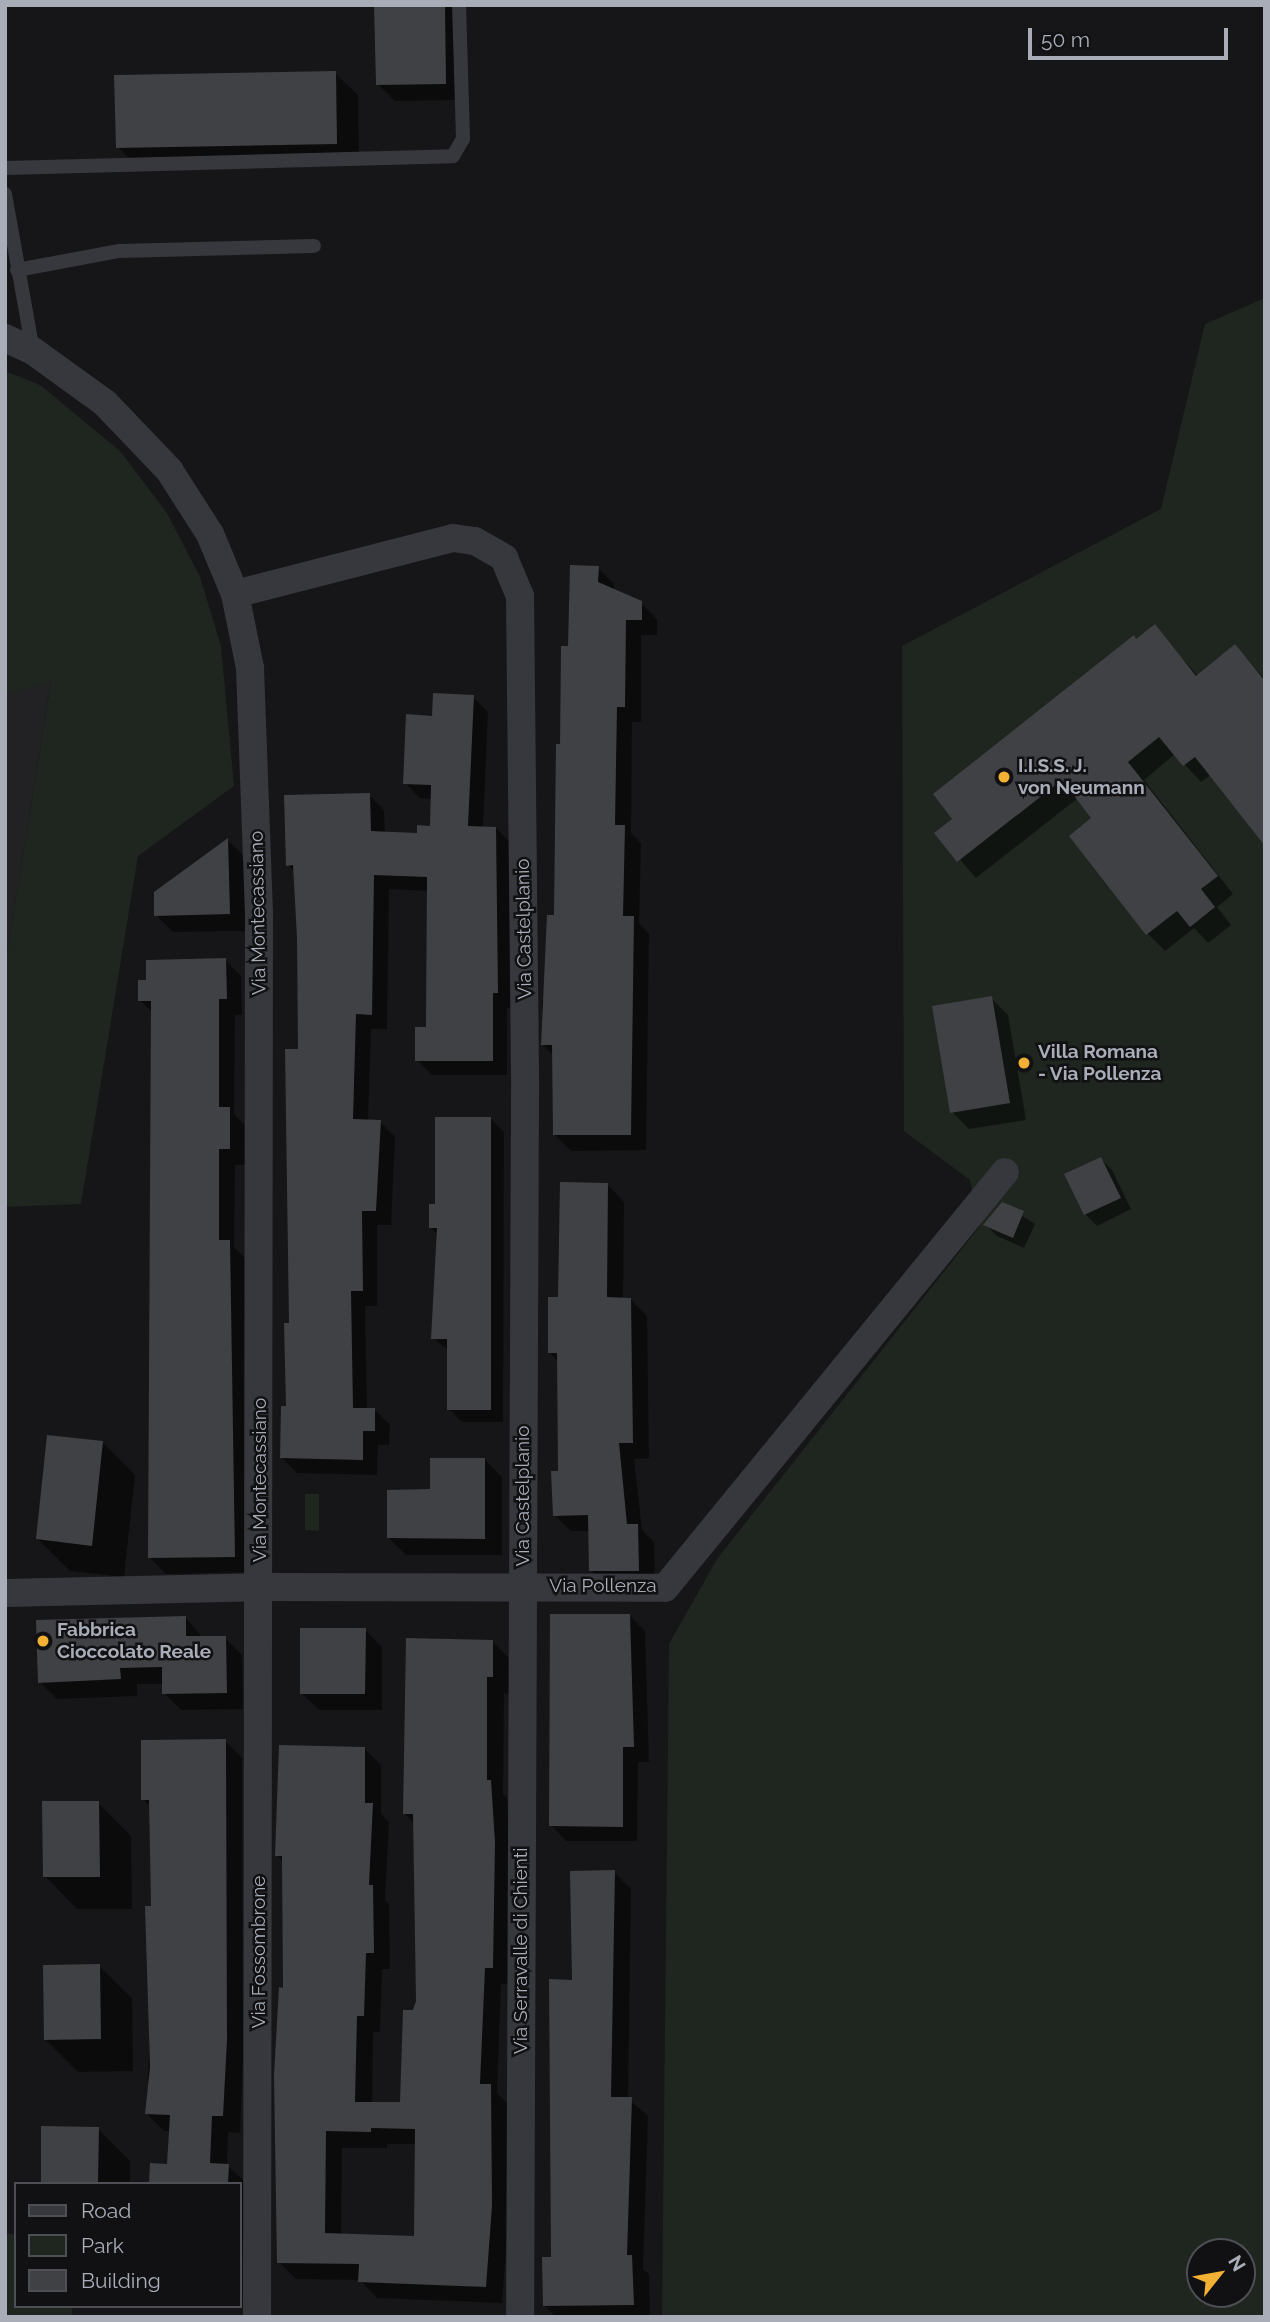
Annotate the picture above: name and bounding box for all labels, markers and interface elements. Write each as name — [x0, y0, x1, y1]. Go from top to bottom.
scale bar — [1032, 14, 1232, 58]
text: 50 m — [1041, 27, 1090, 52]
place label: I.I.S.S. J. von Neumann — [1018, 755, 1145, 799]
marker: I.I.S.S. J. von Neumann — [996, 769, 1012, 785]
street label: Via Montecassiano — [245, 831, 271, 995]
street label: Via Castelplanio — [511, 858, 537, 1000]
place label: Villa Romana - Via Pollenza — [1038, 1041, 1162, 1085]
marker: Villa Romana - Via Pollenza — [1016, 1055, 1032, 1071]
street label: Via Montecassiano — [249, 1398, 271, 1562]
street label: Via Castelplanio — [512, 1425, 534, 1567]
street label: Via Pollenza — [549, 1575, 657, 1597]
place label: Fabbrica Cioccolato Reale — [57, 1619, 211, 1663]
marker: Fabbrica Cioccolato Reale — [35, 1633, 51, 1649]
street label: Via Serravalle di Chienti — [510, 1848, 532, 2054]
street label: Via Fossombrone — [248, 1876, 270, 2028]
legend — [14, 2182, 242, 2308]
text: Road — [81, 2198, 131, 2223]
text: Park — [81, 2233, 124, 2258]
north arrow — [1186, 2238, 1256, 2308]
text: N — [1224, 2251, 1250, 2275]
text: Building — [81, 2268, 161, 2293]

